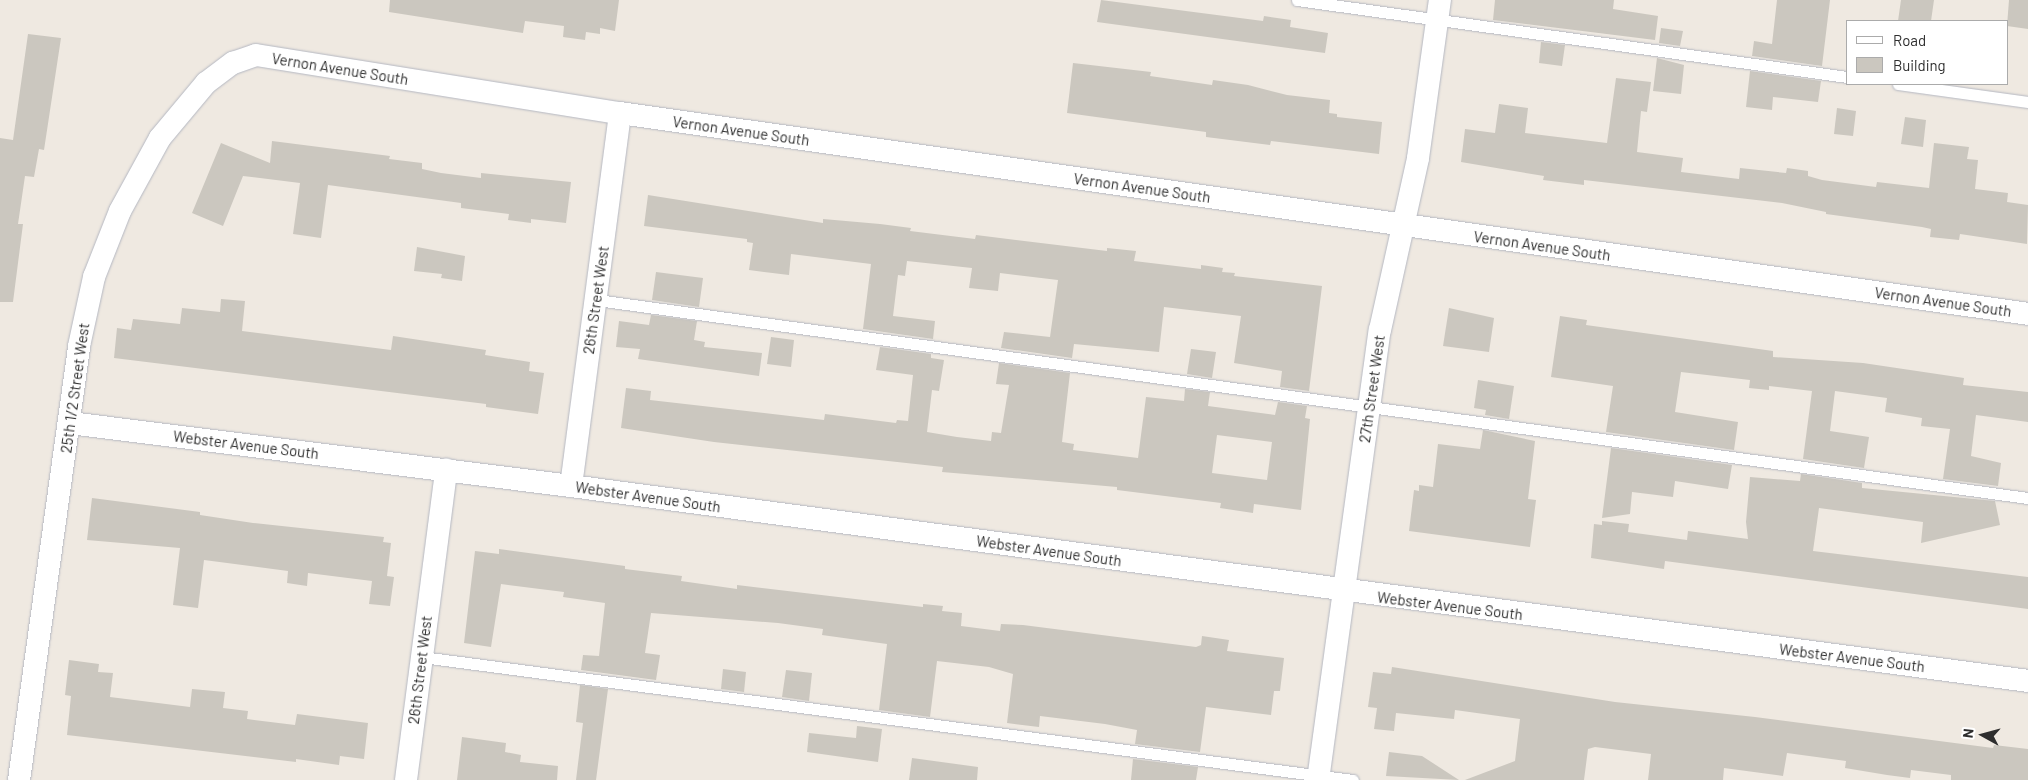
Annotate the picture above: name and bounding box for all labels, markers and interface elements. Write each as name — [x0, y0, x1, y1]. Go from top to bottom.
legend — [1846, 20, 2008, 85]
text: Road — [1893, 31, 1926, 49]
street label: Vernon Avenue South — [270, 49, 410, 89]
text: Building — [1893, 56, 1946, 74]
street label: Vernon Avenue South — [671, 112, 811, 150]
street label: Vernon Avenue South — [1072, 169, 1212, 207]
street label: Vernon Avenue South — [1472, 227, 1612, 265]
street label: 26th Street West — [579, 245, 613, 355]
street label: Vernon Avenue South — [1873, 283, 2013, 321]
street label: 25th 1/2 Street West — [57, 322, 93, 454]
street label: 27th Street West — [1356, 334, 1388, 444]
street label: Webster Avenue South — [172, 427, 320, 463]
street label: Webster Avenue South — [574, 478, 722, 516]
street label: Webster Avenue South — [975, 532, 1123, 570]
street label: Webster Avenue South — [1376, 588, 1524, 624]
street label: 26th Street West — [404, 615, 436, 725]
street label: Webster Avenue South — [1778, 640, 1926, 676]
north arrow — [1958, 710, 2008, 760]
text: N — [1959, 727, 1977, 739]

